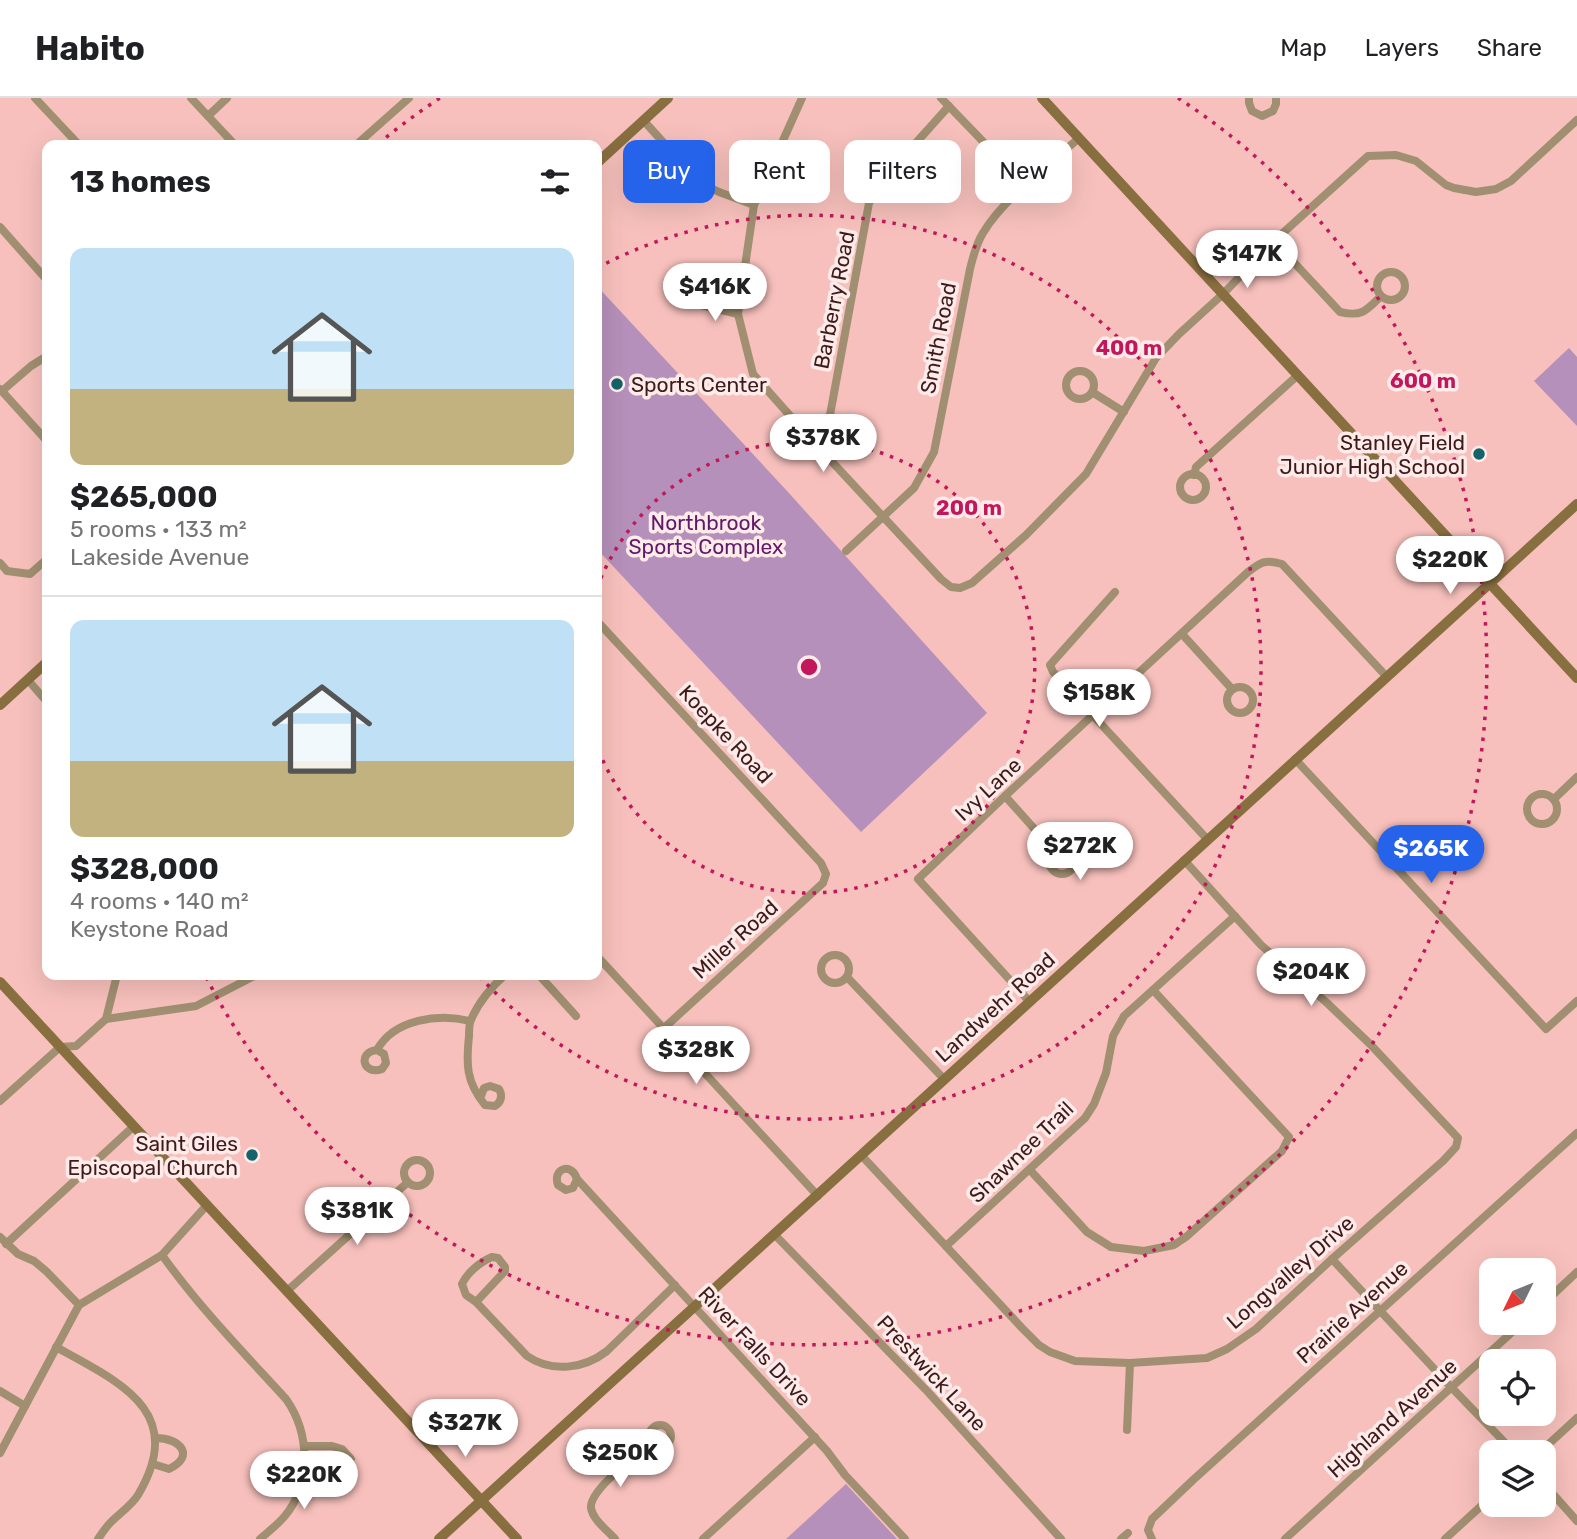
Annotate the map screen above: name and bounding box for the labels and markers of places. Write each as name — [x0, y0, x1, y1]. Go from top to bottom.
pin: $147K — [1198, 230, 1296, 290]
pin: $416K — [666, 264, 764, 323]
place label: Sports Center — [631, 372, 767, 397]
marker: Sports Center — [609, 376, 625, 392]
pin: $378K — [774, 414, 872, 474]
place label: Stanley Field Junior High School — [1279, 430, 1465, 479]
marker: Stanley Field Junior High School — [1471, 446, 1487, 462]
pin: $220K — [1401, 536, 1499, 596]
centre of rings — [797, 655, 821, 679]
pin: $158K — [1050, 670, 1148, 729]
pin: $272K — [1031, 822, 1129, 882]
pin: $265K — [1382, 826, 1480, 885]
pin: $204K — [1262, 948, 1360, 1008]
pin: $328K — [647, 1026, 745, 1086]
place label: Saint Giles Episcopal Church — [67, 1131, 238, 1180]
marker: Saint Giles Episcopal Church — [244, 1147, 260, 1163]
pin: $381K — [308, 1188, 406, 1247]
pin: $327K — [416, 1400, 514, 1459]
pin: $250K — [571, 1430, 669, 1489]
pin: $220K — [255, 1452, 353, 1511]

